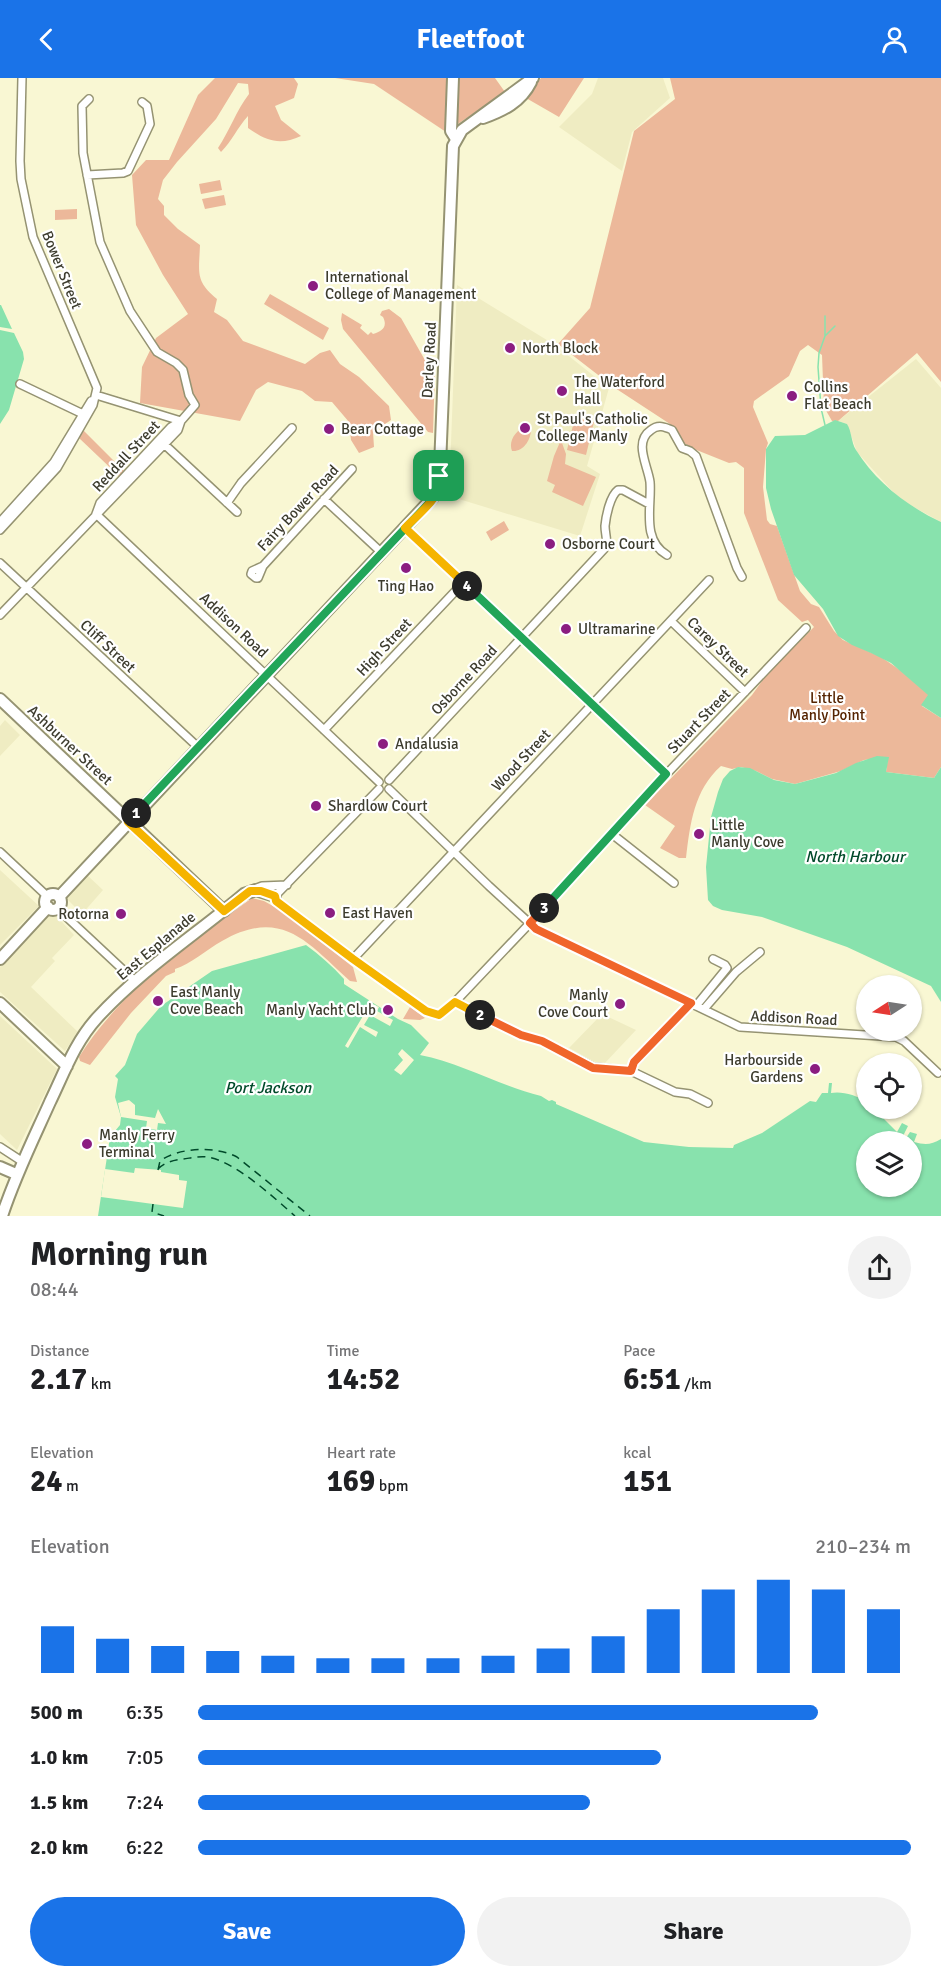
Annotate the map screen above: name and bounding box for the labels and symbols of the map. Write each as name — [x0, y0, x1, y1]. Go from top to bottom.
street label: Bower Street — [38, 228, 86, 312]
place label: International College of Management — [325, 268, 476, 303]
marker: International College of Management — [306, 279, 320, 293]
street label: Darley Road — [418, 321, 440, 399]
place label: North Block — [522, 339, 599, 357]
marker: North Block — [503, 341, 517, 355]
place label: The Waterford Hall — [574, 373, 665, 408]
place label: Collins Flat Beach — [804, 378, 872, 413]
marker: The Waterford Hall — [555, 384, 569, 398]
marker: Collins Flat Beach — [785, 389, 799, 403]
place label: St Paul's Catholic College Manly — [537, 410, 648, 445]
street label: Reddall Street — [88, 417, 164, 495]
place label: Bear Cottage — [341, 420, 424, 438]
marker: St Paul's Catholic College Manly — [518, 421, 532, 435]
marker: Bear Cottage — [322, 422, 336, 436]
pin — [413, 450, 464, 501]
street label: Fairy Bower Road — [254, 461, 342, 555]
place label: Osborne Court — [562, 535, 655, 553]
marker: Osborne Court — [543, 537, 557, 551]
marker: Ting Hao — [399, 561, 413, 575]
pin: 4 — [452, 571, 482, 601]
place label: Ting Hao — [378, 577, 434, 595]
street label: Addison Road — [196, 589, 272, 661]
street label: Carey Street — [684, 613, 752, 681]
street label: High Street — [353, 614, 415, 680]
street label: Cliff Street — [76, 616, 140, 676]
place label: Ultramarine — [578, 620, 656, 638]
marker: Ultramarine — [559, 622, 573, 636]
street label: Osborne Road — [427, 641, 501, 719]
street label: Stuart Street — [664, 685, 734, 757]
park label: Little Manly Point — [789, 689, 865, 724]
street label: Ashburner Street — [24, 701, 116, 789]
street label: Wood Street — [488, 725, 554, 795]
place label: Andalusia — [395, 735, 459, 753]
marker: Andalusia — [376, 737, 390, 751]
place label: Shardlow Court — [328, 797, 428, 815]
pin: 1 — [121, 798, 151, 828]
marker: Shardlow Court — [309, 799, 323, 813]
place label: Little Manly Cove — [711, 816, 784, 851]
marker: Little Manly Cove — [692, 827, 706, 841]
water label: North Harbour — [805, 847, 907, 867]
pin: 3 — [529, 893, 559, 923]
place label: East Haven — [342, 904, 413, 922]
place label: Rotorna — [58, 905, 109, 923]
marker: East Haven — [323, 906, 337, 920]
marker: Rotorna — [114, 907, 128, 921]
street label: East Esplanade — [113, 908, 199, 984]
north arrow — [856, 975, 922, 1041]
place label: East Manly Cove Beach — [170, 983, 243, 1018]
place label: Manly Cove Court — [538, 986, 608, 1021]
marker: East Manly Cove Beach — [151, 994, 165, 1008]
marker: Manly Cove Court — [613, 997, 627, 1011]
pin: 2 — [465, 1000, 495, 1030]
place label: Manly Yacht Club — [266, 1001, 376, 1019]
marker: Manly Yacht Club — [381, 1003, 395, 1017]
street label: Addison Road — [750, 1007, 838, 1029]
place label: Harbourside Gardens — [724, 1051, 803, 1086]
marker: Harbourside Gardens — [808, 1062, 822, 1076]
water label: Port Jackson — [225, 1078, 313, 1098]
place label: Manly Ferry Terminal — [99, 1126, 175, 1161]
marker: Manly Ferry Terminal — [80, 1137, 94, 1151]

